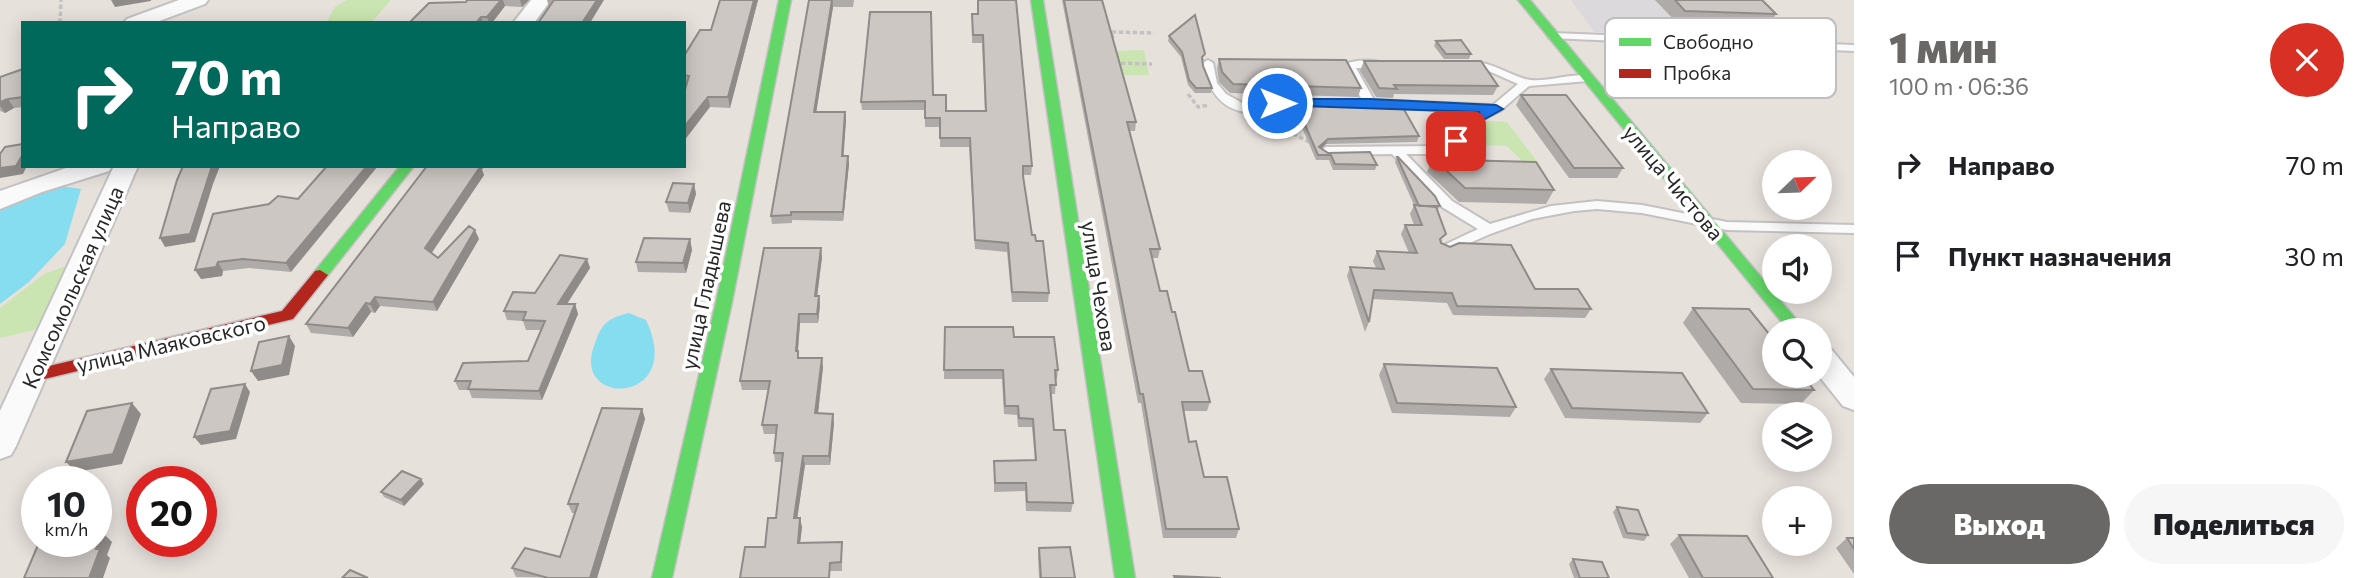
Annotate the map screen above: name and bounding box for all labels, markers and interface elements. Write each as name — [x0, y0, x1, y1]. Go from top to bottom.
legend — [1605, 18, 1836, 98]
text: 1 мин — [1889, 20, 1998, 72]
button: close — [2270, 23, 2344, 97]
text: Свободно — [1663, 30, 1753, 53]
text: 70 m — [171, 45, 282, 105]
icon: right — [56, 49, 147, 140]
text: Пробка — [1663, 61, 1731, 84]
position arrow — [1240, 66, 1314, 140]
text: 100 m · 06:36 — [1889, 72, 2029, 100]
text: Направо — [171, 105, 301, 145]
pin — [1426, 111, 1486, 171]
street label: улица Чистова — [1619, 119, 1729, 245]
icon: arrive — [1437, 122, 1475, 160]
icon: right — [1889, 146, 1927, 184]
text: Направо — [1948, 149, 2055, 180]
text: 70 m — [2286, 149, 2344, 180]
north arrow — [1762, 150, 1832, 220]
map controls — [1762, 150, 1832, 556]
street label: Комсомольская улица — [16, 182, 128, 392]
street label: улица Гладышева — [675, 198, 735, 372]
street label: улица Чехова — [1077, 219, 1123, 353]
button: sound — [1762, 234, 1832, 304]
icon: arrive — [1889, 237, 1927, 275]
text: Пункт назначения — [1948, 240, 2172, 271]
text: 30 m — [2285, 240, 2344, 271]
street label: улица Маяковского — [74, 309, 268, 377]
button: search — [1762, 318, 1832, 388]
button: layers — [1762, 402, 1832, 472]
speed limit sign: 20 — [126, 466, 217, 557]
text: 10 — [47, 481, 86, 524]
button: Выход — [1889, 484, 2110, 564]
button: Поделиться — [2124, 484, 2344, 564]
button: + — [1762, 486, 1832, 556]
text: km/h — [45, 518, 88, 540]

